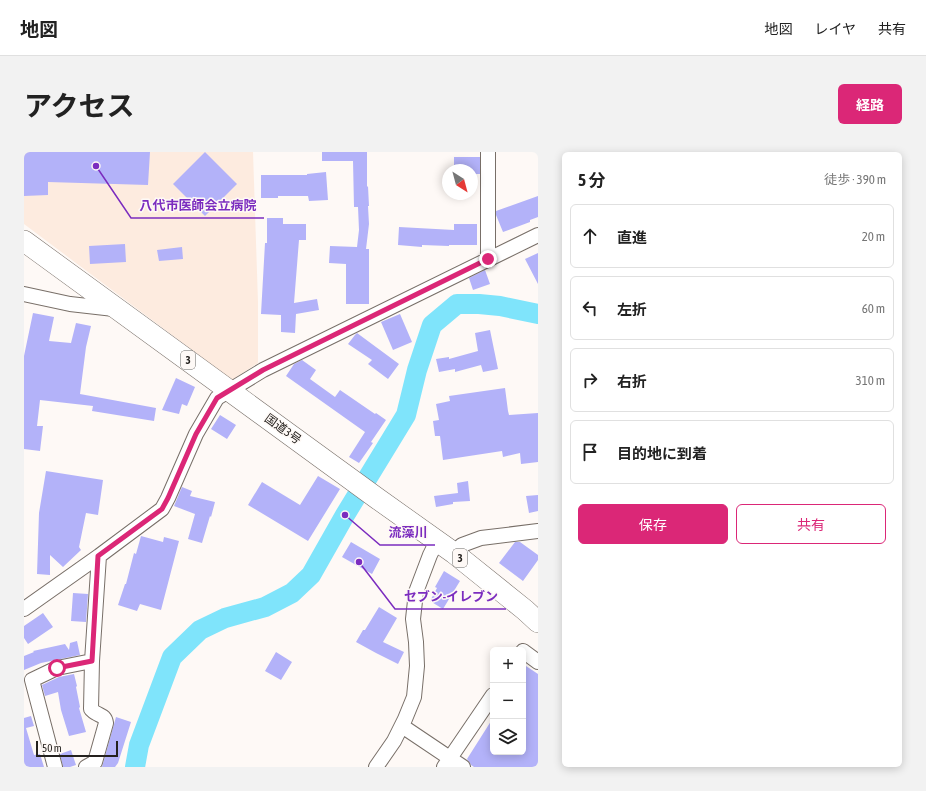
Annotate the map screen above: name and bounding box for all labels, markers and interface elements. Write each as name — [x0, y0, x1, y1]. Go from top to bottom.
text: 地図 — [20, 18, 58, 40]
text: 地図 — [764, 21, 792, 37]
text: レイヤ — [814, 21, 856, 37]
text: 共有 — [878, 21, 906, 37]
button: 経路 — [838, 84, 902, 124]
text: アクセス — [24, 90, 135, 122]
north arrow — [442, 164, 478, 200]
text: 5 分 — [578, 170, 605, 190]
text: 徒歩 · 390 m — [824, 172, 886, 187]
callout: 八代市医師会立病院 — [131, 193, 264, 218]
text: 八代市医師会立病院 — [139, 198, 257, 213]
icon: ahead — [579, 225, 601, 247]
text: 直進 — [617, 229, 647, 246]
text: 20 m — [862, 229, 885, 244]
route end — [479, 250, 497, 268]
icon: left — [579, 297, 601, 319]
text: 左折 — [617, 301, 647, 318]
text: 60 m — [862, 301, 885, 316]
road number: 3 — [181, 351, 195, 369]
icon: right — [579, 369, 601, 391]
text: 右折 — [617, 373, 647, 390]
text: 310 m — [856, 373, 885, 388]
street label: 国道3号 — [262, 411, 304, 447]
icon: arrive — [579, 441, 601, 463]
text: 目的地に到着 — [617, 445, 707, 462]
button: 保存 — [578, 504, 728, 544]
button: 共有 — [736, 504, 886, 544]
callout: 流藻川 — [380, 520, 435, 545]
text: 流藻川 — [388, 525, 428, 540]
road number: 3 — [453, 549, 467, 567]
callout: セブン-イレブン — [395, 584, 506, 609]
text: セブン-イレブン — [404, 589, 498, 604]
map controls — [490, 647, 526, 755]
button: + — [490, 647, 526, 683]
route start — [48, 659, 66, 677]
button: − — [490, 683, 526, 719]
button: layers — [490, 719, 526, 755]
scale bar — [36, 739, 118, 758]
text: 50 m — [42, 742, 62, 754]

